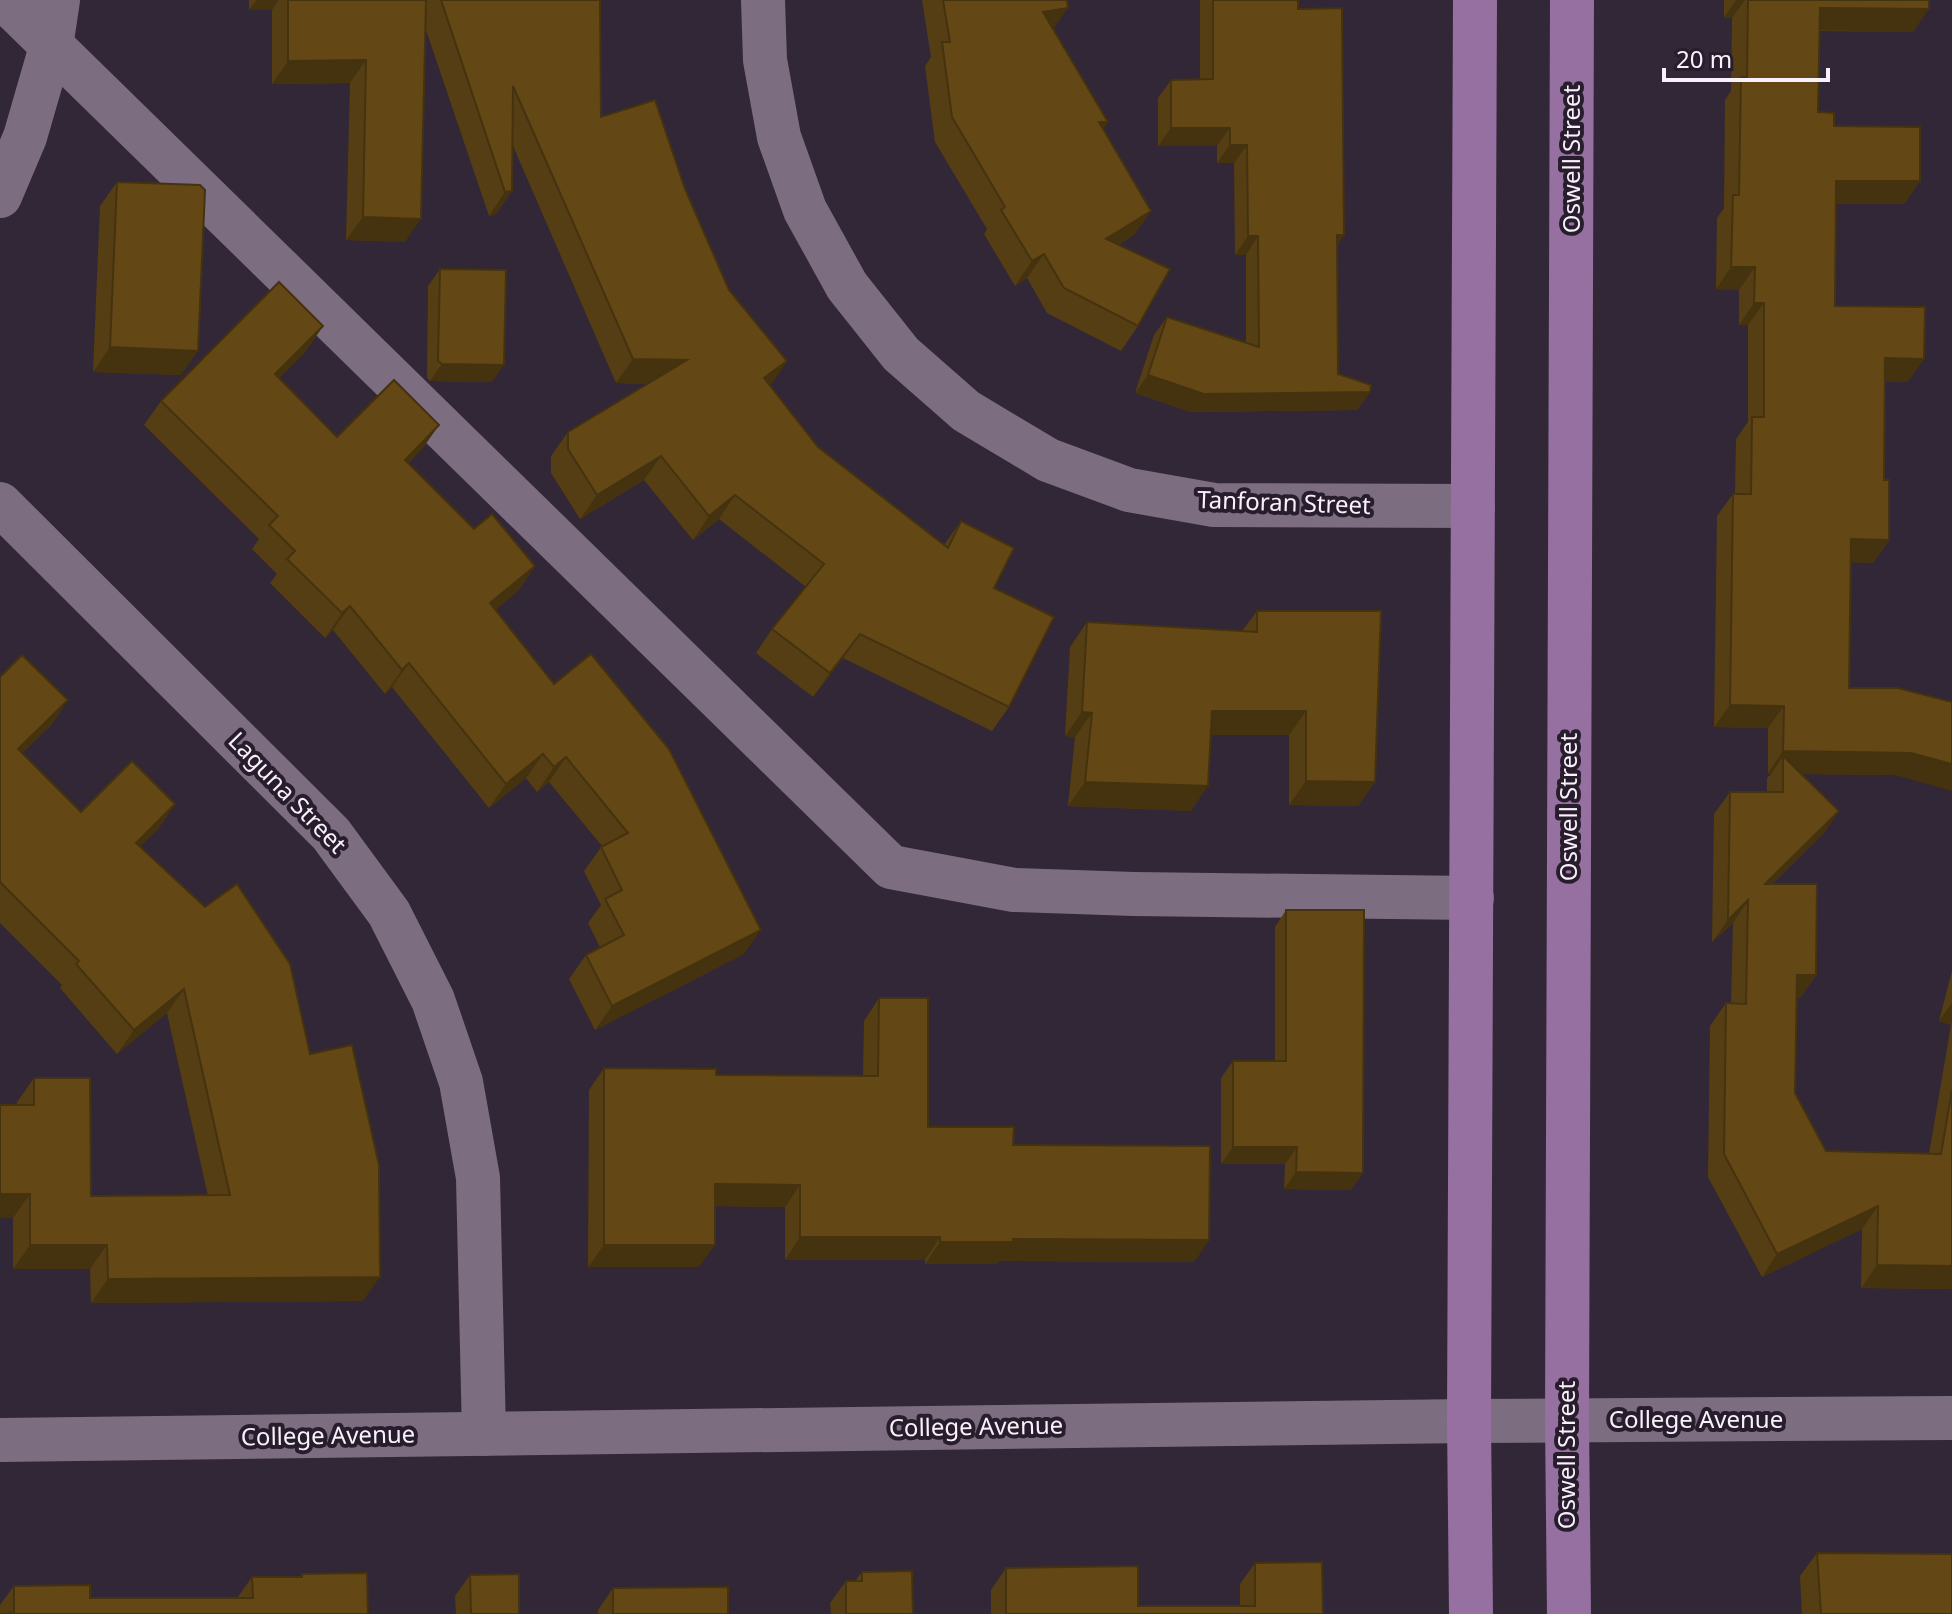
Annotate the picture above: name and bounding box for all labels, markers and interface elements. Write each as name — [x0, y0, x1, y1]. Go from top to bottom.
scale bar — [1664, 32, 1828, 82]
text: 20 m — [1676, 42, 1732, 75]
street label: Oswell Street — [1554, 85, 1587, 233]
street label: Tanforan Street — [1197, 482, 1372, 521]
street label: Laguna Street — [222, 724, 355, 860]
street label: Oswell Street — [1551, 733, 1584, 881]
street label: Oswell Street — [1549, 1381, 1582, 1529]
street label: College Avenue — [1609, 1402, 1783, 1435]
street label: College Avenue — [888, 1407, 1063, 1444]
street label: College Avenue — [240, 1416, 415, 1453]

